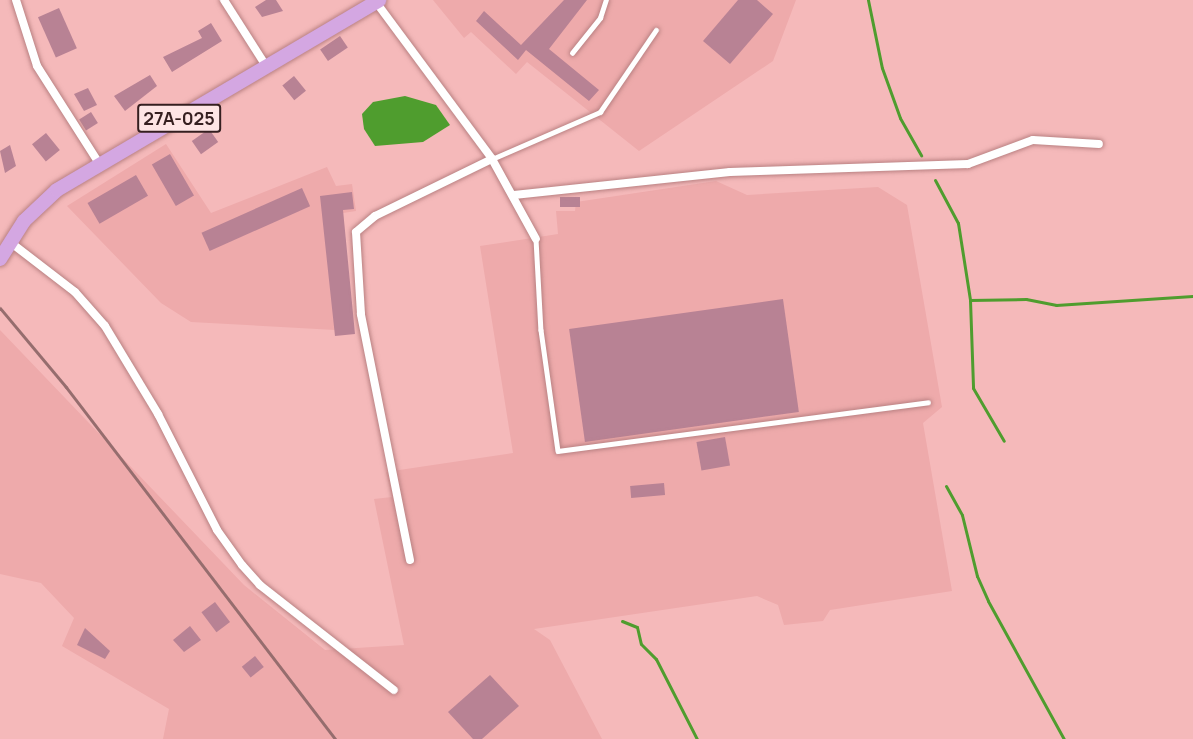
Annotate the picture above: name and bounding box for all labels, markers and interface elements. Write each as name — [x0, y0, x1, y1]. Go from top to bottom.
road number: 27А-025 — [137, 103, 221, 133]

